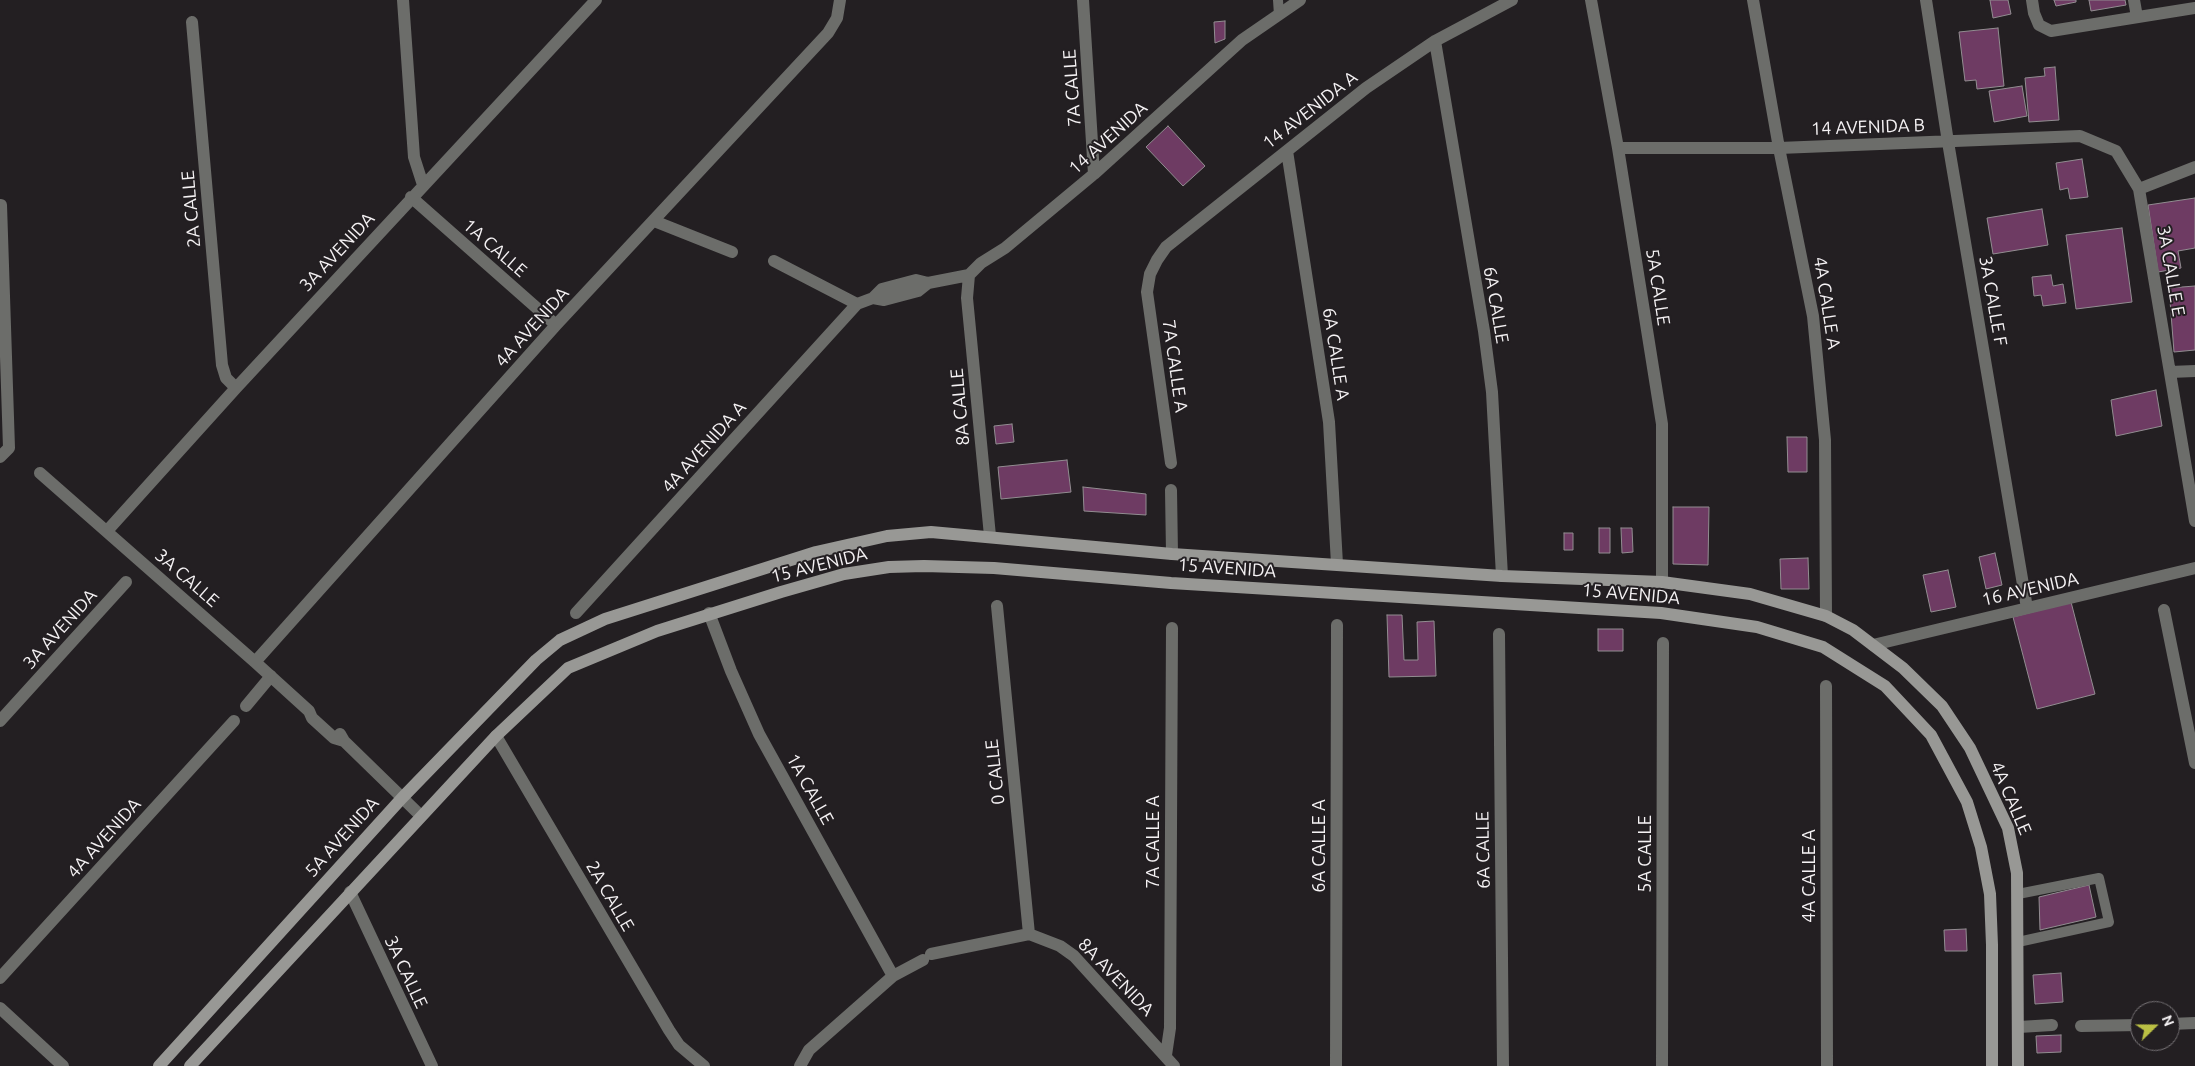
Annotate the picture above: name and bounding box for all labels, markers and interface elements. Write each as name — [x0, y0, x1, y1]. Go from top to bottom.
street label: 7A CALLE — [1059, 49, 1085, 127]
street label: 14 AVENIDA A — [1258, 66, 1362, 154]
street label: 14 AVENIDA — [1064, 97, 1152, 179]
street label: 14 AVENIDA B — [1811, 114, 1925, 140]
street label: 2A CALLE — [177, 169, 205, 249]
street label: 3A AVENIDA — [295, 208, 379, 296]
street label: 1A CALLE — [459, 214, 531, 282]
street label: 3A CALLE E — [2152, 224, 2190, 318]
street label: 5A CALLE — [1641, 247, 1675, 327]
street label: 3A CALLE F — [1974, 254, 2012, 348]
street label: 4A CALLE A — [1809, 255, 1845, 351]
street label: 6A CALLE — [1479, 265, 1513, 345]
street label: 4A AVENIDA — [491, 283, 573, 371]
street label: 6A CALLE A — [1318, 306, 1354, 402]
street label: 7A CALLE A — [1158, 318, 1192, 414]
street label: 8A CALLE — [946, 367, 974, 447]
street label: 4A AVENIDA A — [657, 397, 751, 497]
street label: 15 AVENIDA — [769, 543, 869, 587]
street label: 3A CALLE — [151, 544, 223, 612]
street label: 15 AVENIDA — [1177, 554, 1277, 582]
street label: 16 AVENIDA — [1980, 567, 2080, 611]
street label: 15 AVENIDA — [1581, 579, 1681, 609]
street label: 3A AVENIDA — [19, 585, 101, 673]
street label: 0 CALLE — [981, 738, 1009, 806]
street label: 1A CALLE — [782, 750, 838, 828]
street label: 4A CALLE — [1986, 758, 2036, 838]
street label: 5A AVENIDA — [301, 793, 383, 881]
street label: 4A AVENIDA — [63, 794, 145, 882]
street label: 7A CALLE A — [1142, 795, 1164, 889]
street label: 6A CALLE A — [1308, 799, 1330, 893]
street label: 6A CALLE — [1472, 811, 1494, 889]
street label: 5A CALLE — [1634, 815, 1656, 893]
street label: 4A CALLE A — [1798, 829, 1820, 923]
street label: 2A CALLE — [581, 857, 639, 935]
street label: 3A CALLE — [380, 932, 432, 1012]
street label: 8A AVENIDA — [1074, 934, 1158, 1020]
north arrow — [2130, 1001, 2180, 1051]
text: N — [2159, 1013, 2177, 1029]

